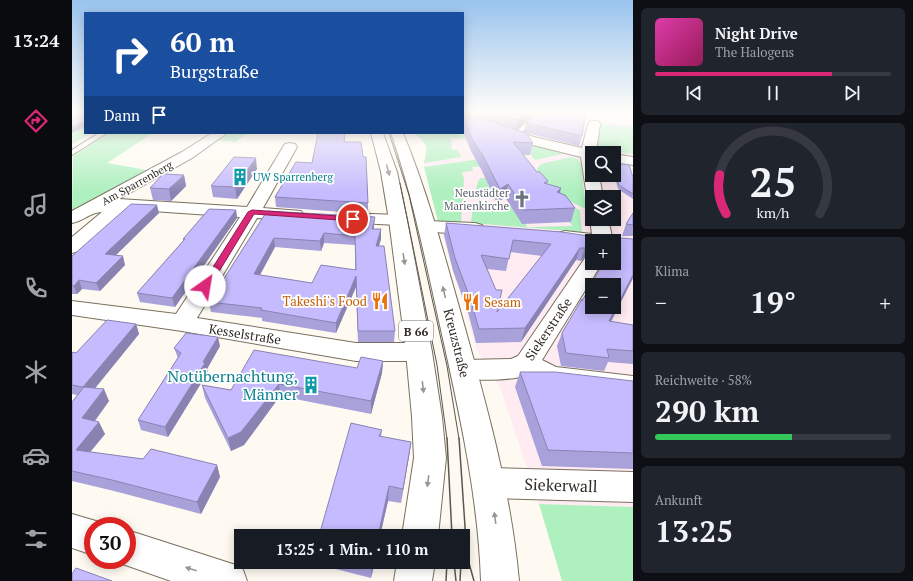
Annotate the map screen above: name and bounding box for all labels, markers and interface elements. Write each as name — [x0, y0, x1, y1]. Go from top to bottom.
text: 60 m — [170, 23, 235, 60]
text: Night Drive — [715, 23, 798, 43]
text: 13:24 — [13, 28, 59, 52]
icon: right — [104, 28, 156, 80]
text: The Halogens — [715, 43, 794, 61]
text: Burgstraße — [170, 59, 259, 83]
icon: previous — [683, 82, 705, 104]
icon: pause — [762, 82, 784, 104]
icon: next — [841, 82, 863, 104]
icon: arrive — [148, 104, 170, 126]
text: Dann — [104, 105, 140, 125]
icon: directions — [22, 107, 50, 135]
map controls — [585, 146, 621, 314]
button: search — [585, 146, 621, 182]
text: 25 — [749, 154, 797, 209]
street label: Am Sparrenberg — [99, 158, 175, 208]
one-way arrow — [385, 165, 391, 177]
building icon: UW Sparrenberg — [230, 167, 250, 187]
place label: UW Sparrenberg — [253, 170, 333, 184]
place label: Neustädter Marienkirche — [444, 186, 510, 213]
church icon: Neustädter Marienkirche — [512, 189, 532, 209]
button: layers — [585, 190, 621, 226]
icon: music — [22, 191, 50, 219]
pin — [336, 202, 370, 236]
text: km/h — [757, 202, 790, 221]
icon: arrive — [342, 208, 364, 230]
button: + — [585, 234, 621, 270]
one-way arrow — [401, 252, 407, 265]
text: Klima — [655, 262, 689, 280]
position arrow — [184, 265, 226, 307]
icon: phone — [22, 274, 50, 302]
button: − — [585, 278, 621, 314]
text: 19° — [750, 282, 796, 322]
one-way arrow — [440, 286, 446, 298]
text: − — [655, 288, 667, 317]
text: + — [879, 288, 891, 317]
restaurant icon: Takeshi's Food — [370, 291, 390, 311]
place label: Takeshi's Food — [283, 292, 367, 310]
restaurant icon: Sesam — [461, 292, 481, 312]
place label: Sesam — [484, 293, 521, 311]
street label: Siekerstraße — [520, 294, 576, 364]
street label: Kreuzstraße — [440, 307, 474, 379]
street label: Kesselstraße — [208, 319, 282, 349]
road number: B 66 — [399, 321, 433, 341]
icon: climate — [22, 358, 50, 386]
place label: Notübernachtung, Männer — [168, 365, 299, 405]
text: Reichweite · 58% — [655, 371, 752, 389]
building icon: Notübernachtung, Männer — [301, 375, 321, 395]
one-way arrow — [420, 381, 427, 393]
text: 290 km — [655, 391, 759, 431]
icon: car — [22, 442, 50, 470]
street label: Siekerwall — [524, 473, 598, 497]
one-way arrow — [425, 475, 431, 487]
text: Ankunft — [655, 491, 703, 509]
text: 13:25 — [655, 511, 733, 551]
one-way arrow — [492, 512, 498, 524]
speed limit sign: 30 — [84, 517, 136, 569]
icon: filters — [22, 525, 50, 553]
text: 13:25 · 1 Min. · 110 m — [276, 539, 428, 559]
one-way arrow — [184, 566, 196, 572]

